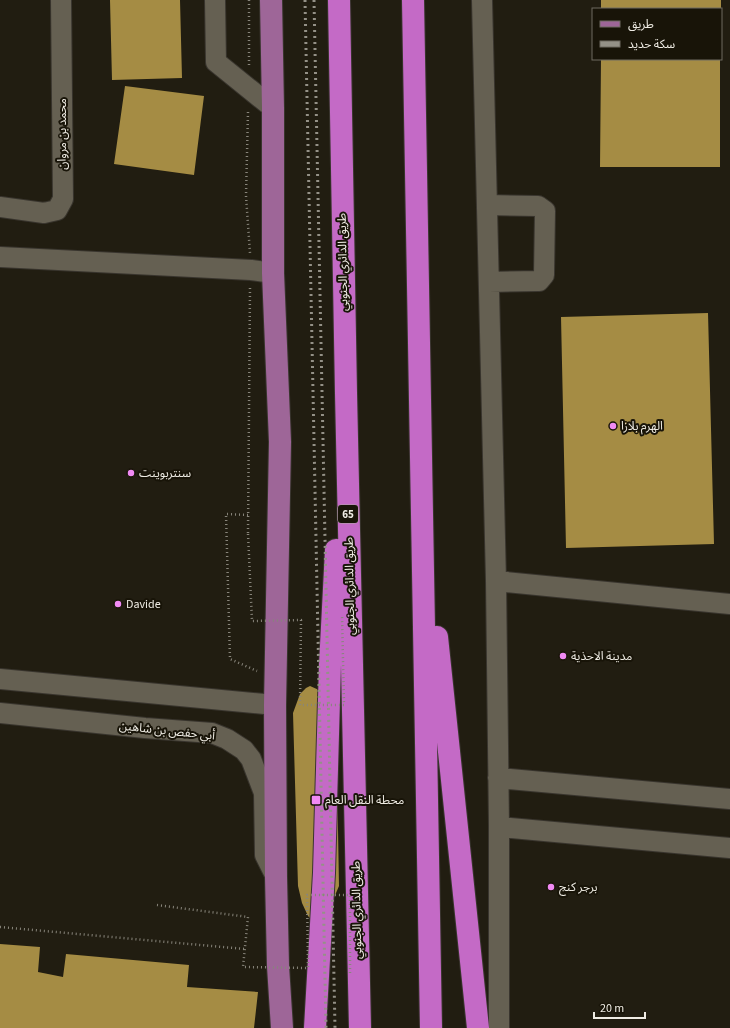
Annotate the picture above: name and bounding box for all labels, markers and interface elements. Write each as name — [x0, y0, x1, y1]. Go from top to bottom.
legend — [592, 8, 722, 60]
text: طريق — [628, 16, 654, 33]
text: سكة حديد — [628, 36, 675, 53]
street label: محمد بن مروان — [54, 98, 71, 170]
street label: طريق الدائري الجنوبي — [334, 213, 353, 311]
place label: الهرم بلازا — [621, 418, 663, 435]
marker: الهرم بلازا — [608, 421, 618, 431]
place label: سنتربوينت — [139, 465, 191, 482]
marker: سنتربوينت — [126, 468, 136, 478]
road number: 65 — [338, 505, 358, 523]
street label: طريق الدائري الجنوبي — [341, 537, 360, 635]
place label: Davide — [126, 596, 161, 613]
marker: Davide — [113, 599, 123, 609]
place label: مدينة الاحذية — [571, 648, 632, 665]
marker: مدينة الاحذية — [558, 651, 568, 661]
street label: أبي حفص بن شاهين — [118, 718, 216, 745]
place label: محطة النقل العام — [325, 792, 404, 809]
marker: محطة النقل العام — [310, 794, 322, 806]
street label: طريق الدائري الجنوبي — [348, 861, 367, 959]
place label: برجر كنج — [559, 879, 598, 896]
marker: برجر كنج — [546, 882, 556, 892]
scale bar — [594, 994, 645, 1020]
text: 20 m — [600, 1000, 624, 1017]

